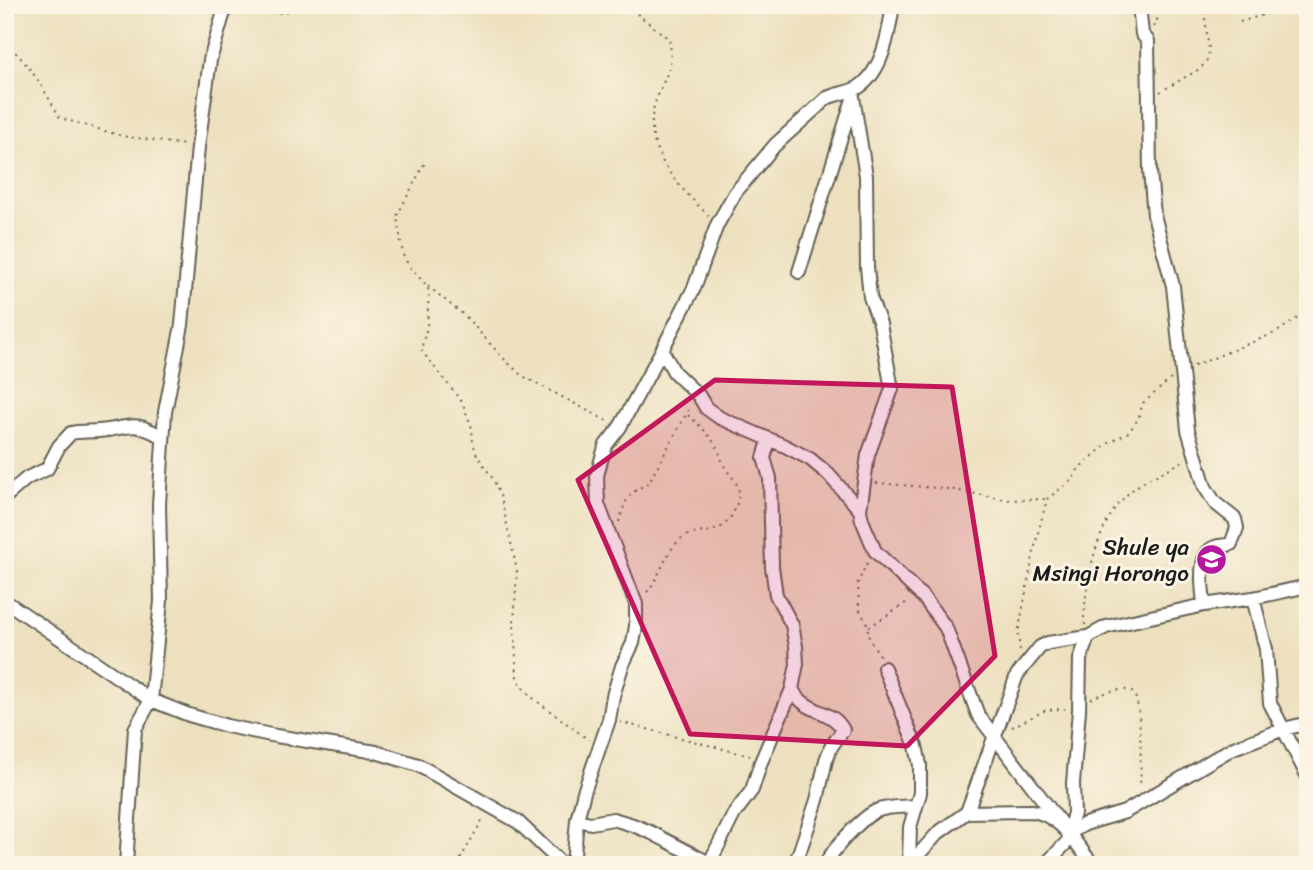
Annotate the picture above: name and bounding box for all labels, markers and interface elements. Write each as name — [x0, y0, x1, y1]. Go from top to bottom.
place label: Shule ya Msingi Horongo — [1032, 527, 1189, 594]
school or university icon: Shule ya Msingi Horongo — [1195, 543, 1229, 577]

